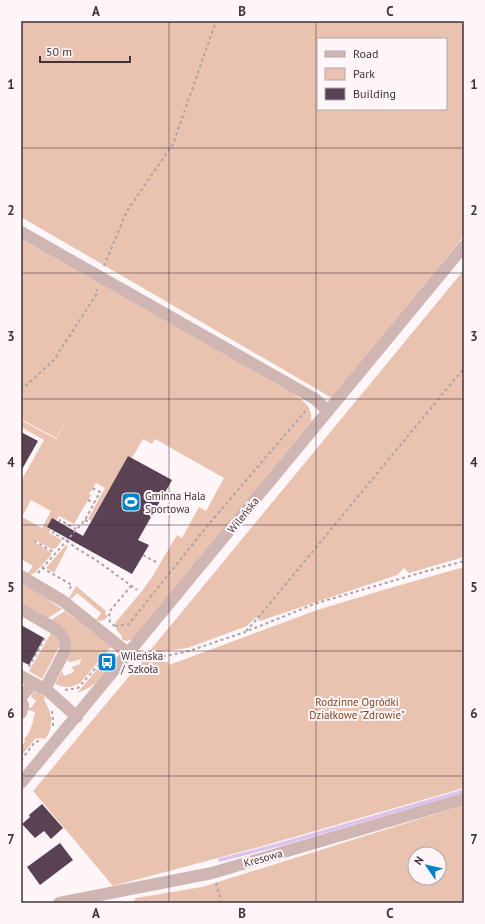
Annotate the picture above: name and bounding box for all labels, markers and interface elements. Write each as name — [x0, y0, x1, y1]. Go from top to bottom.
text: A — [92, 3, 100, 20]
text: B — [238, 3, 246, 20]
text: C — [386, 3, 394, 20]
scale bar — [40, 38, 130, 64]
legend — [317, 38, 447, 110]
text: 50 m — [46, 44, 72, 59]
text: Road — [353, 46, 378, 61]
text: Park — [353, 66, 375, 81]
text: 1 — [7, 76, 15, 93]
text: 1 — [470, 76, 478, 93]
text: Building — [353, 86, 396, 101]
text: 2 — [7, 202, 15, 219]
text: 2 — [470, 202, 478, 219]
text: 3 — [7, 328, 15, 345]
text: 3 — [470, 328, 478, 345]
text: 4 — [7, 454, 15, 471]
text: 4 — [470, 454, 478, 471]
place label: Gminna Hala Sportowa — [145, 489, 206, 516]
sports icon: Gminna Hala Sportowa — [120, 491, 142, 513]
street label: Wileńska — [224, 494, 262, 536]
text: 5 — [7, 579, 15, 596]
text: 5 — [470, 579, 478, 596]
place label: Wileńska / Szkoła — [120, 649, 163, 676]
bus stop icon: Wileńska / Szkoła — [96, 651, 118, 673]
park label: Rodzinne Ogródki Działkowe "Zdrowie" — [309, 695, 405, 722]
text: 6 — [7, 705, 15, 722]
text: 6 — [470, 705, 478, 722]
text: 7 — [7, 831, 15, 848]
text: 7 — [470, 831, 478, 848]
street label: Kresowa — [242, 846, 284, 870]
north arrow — [407, 846, 447, 886]
text: N — [411, 853, 427, 867]
text: A — [92, 905, 100, 922]
text: B — [238, 905, 246, 922]
text: C — [386, 905, 394, 922]

